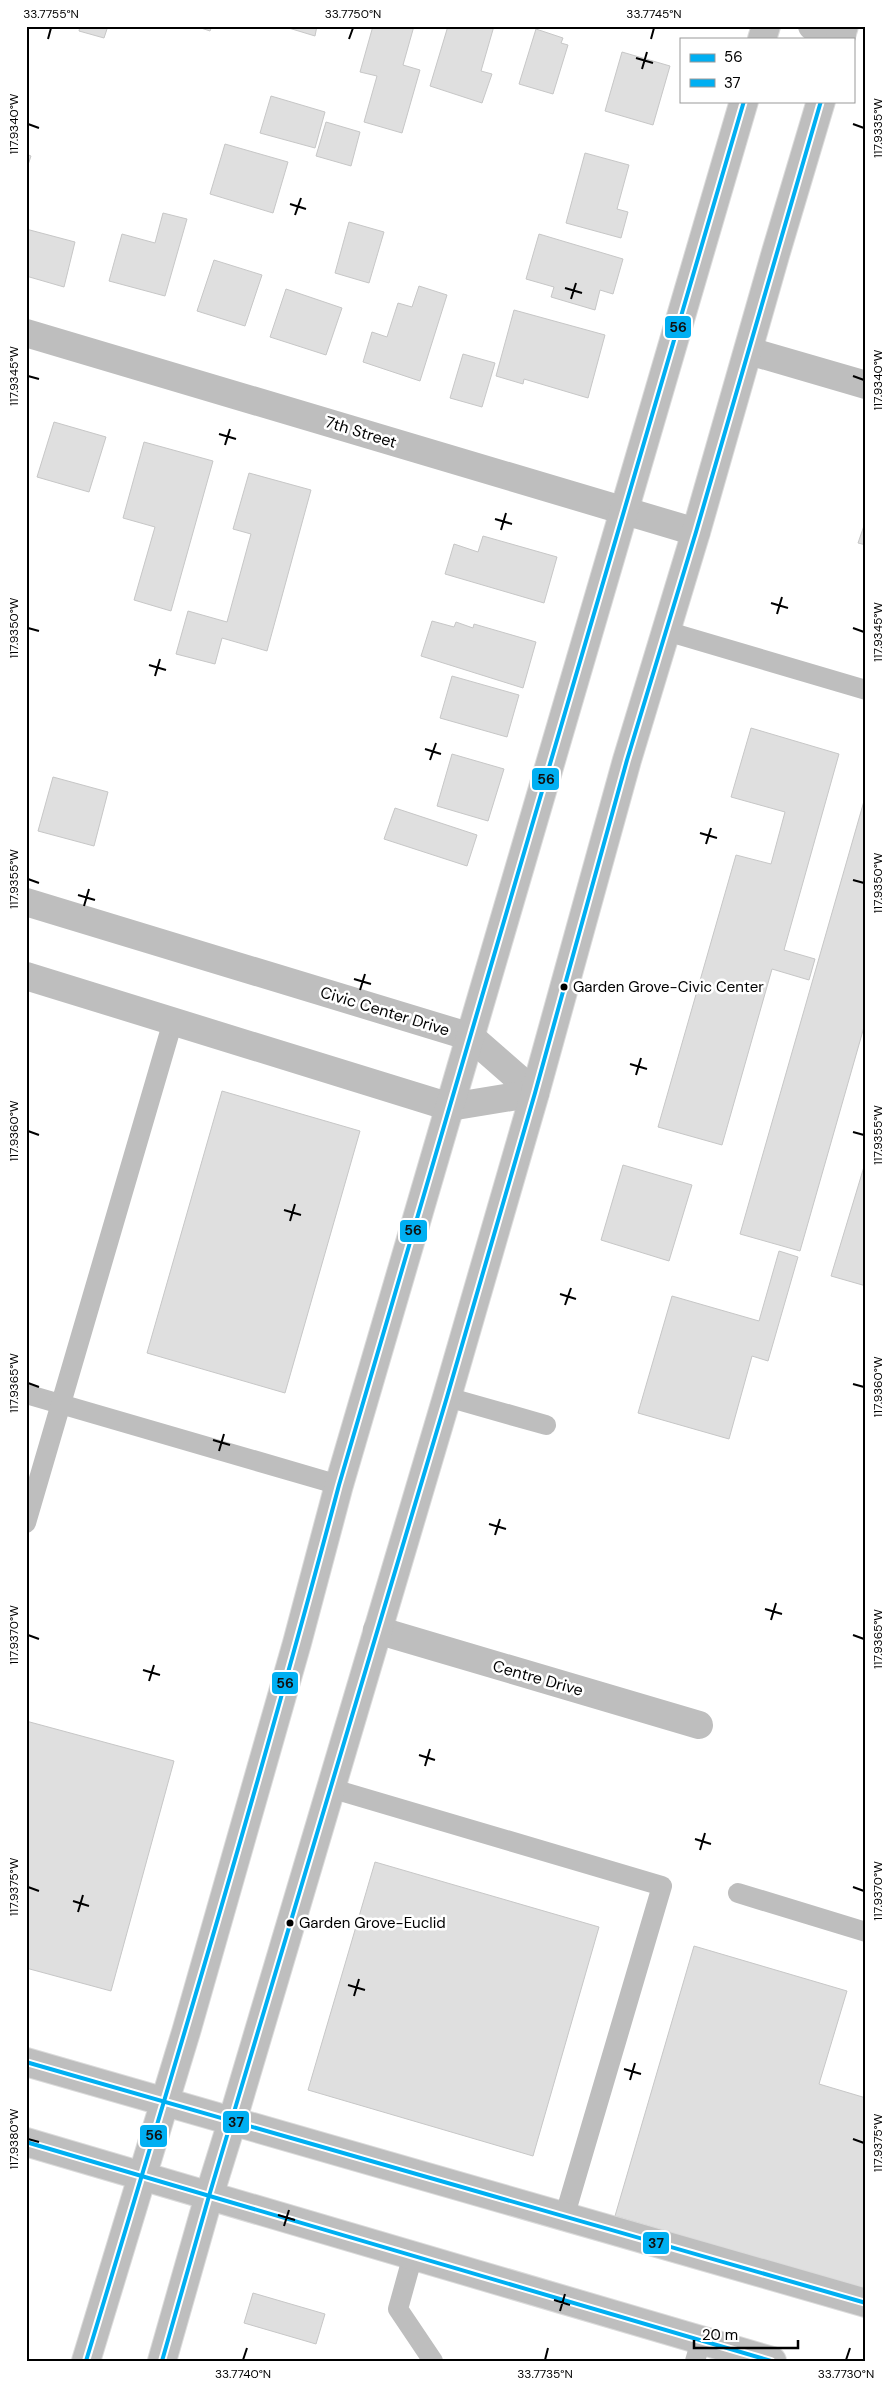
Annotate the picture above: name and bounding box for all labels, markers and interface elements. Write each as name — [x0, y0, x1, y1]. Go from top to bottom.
text: 33.7755°N — [23, 6, 79, 22]
text: 33.7750°N — [325, 6, 381, 22]
text: 33.7745°N — [626, 6, 682, 22]
legend — [680, 38, 854, 102]
text: 56 — [724, 47, 743, 67]
text: 37 — [724, 73, 741, 93]
text: 117.9340°W — [6, 93, 22, 154]
text: 117.9335°W — [870, 98, 886, 158]
line badge: 56 — [664, 315, 692, 339]
text: 56 — [669, 318, 687, 336]
text: 117.9345°W — [6, 346, 22, 406]
text: 117.9340°W — [870, 349, 886, 410]
street label: 7th Street — [323, 411, 399, 453]
text: 117.9350°W — [6, 597, 22, 658]
text: 117.9345°W — [870, 602, 886, 662]
line badge: 56 — [531, 767, 560, 791]
text: 56 — [537, 770, 555, 788]
text: 117.9355°W — [6, 849, 22, 909]
text: 117.9350°W — [870, 852, 886, 913]
place label: Garden Grove-Civic Center — [573, 977, 764, 997]
street label: Civic Center Drive — [318, 981, 452, 1041]
marker: Garden Grove-Civic Center — [559, 982, 569, 992]
text: 117.9360°W — [6, 1100, 22, 1162]
text: 117.9355°W — [870, 1105, 886, 1165]
line badge: 56 — [399, 1219, 428, 1243]
text: 56 — [404, 1221, 422, 1239]
text: 117.9365°W — [6, 1353, 22, 1413]
text: 117.9360°W — [870, 1356, 886, 1418]
text: 117.9370°W — [6, 1605, 22, 1665]
text: 117.9365°W — [870, 1609, 886, 1669]
street label: Centre Drive — [490, 1655, 586, 1701]
line badge: 56 — [271, 1671, 299, 1695]
text: 56 — [276, 1674, 294, 1692]
text: 117.9375°W — [6, 1857, 22, 1916]
text: 117.9370°W — [870, 1861, 886, 1921]
place label: Garden Grove-Euclid — [299, 1913, 446, 1933]
marker: Garden Grove-Euclid — [285, 1918, 295, 1928]
text: 117.9380°W — [6, 2108, 22, 2169]
line badge: 37 — [222, 2110, 250, 2134]
text: 37 — [228, 2113, 244, 2131]
text: 117.9375°W — [870, 2113, 886, 2172]
line badge: 56 — [139, 2124, 168, 2148]
text: 56 — [145, 2126, 163, 2144]
line badge: 37 — [642, 2231, 670, 2255]
text: 37 — [648, 2234, 664, 2252]
scale bar — [694, 2317, 798, 2349]
text: 20 m — [702, 2325, 738, 2345]
text: 33.7740°N — [215, 2366, 271, 2382]
text: 33.7735°N — [517, 2366, 573, 2382]
text: 33.7730°N — [818, 2366, 874, 2382]

